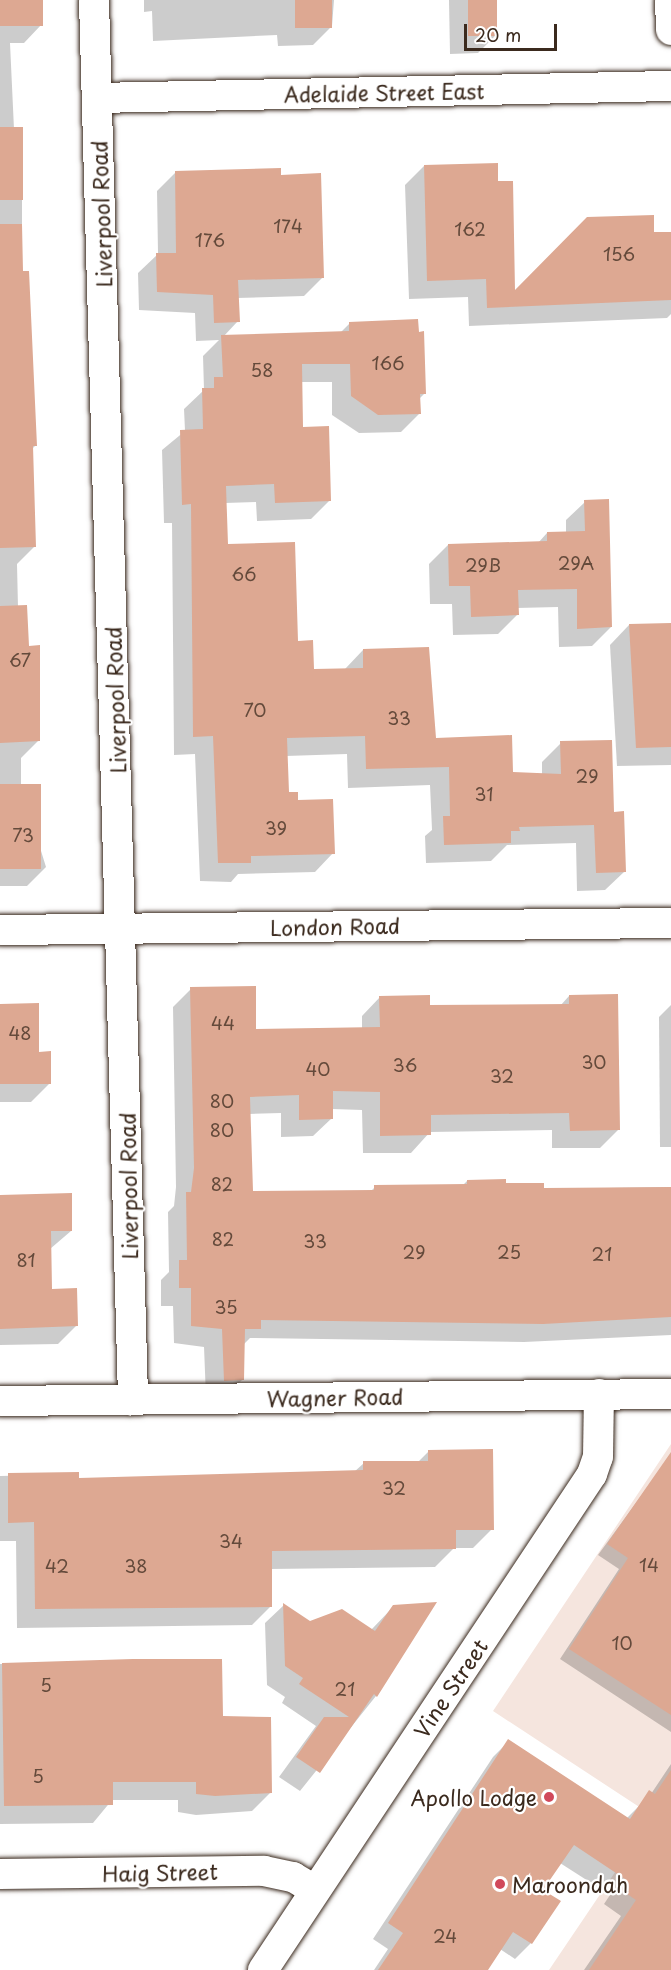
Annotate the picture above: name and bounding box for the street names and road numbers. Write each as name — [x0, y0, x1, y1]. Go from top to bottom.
street label: Adelaide Street East — [281, 78, 487, 106]
street label: Liverpool Road — [86, 140, 116, 288]
street label: Liverpool Road — [100, 626, 130, 774]
street label: London Road — [270, 912, 400, 940]
street label: Liverpool Road — [114, 1112, 142, 1260]
street label: Wagner Road — [266, 1383, 404, 1411]
street label: Vine Street — [408, 1634, 492, 1742]
street label: Haig Street — [101, 1858, 219, 1886]

